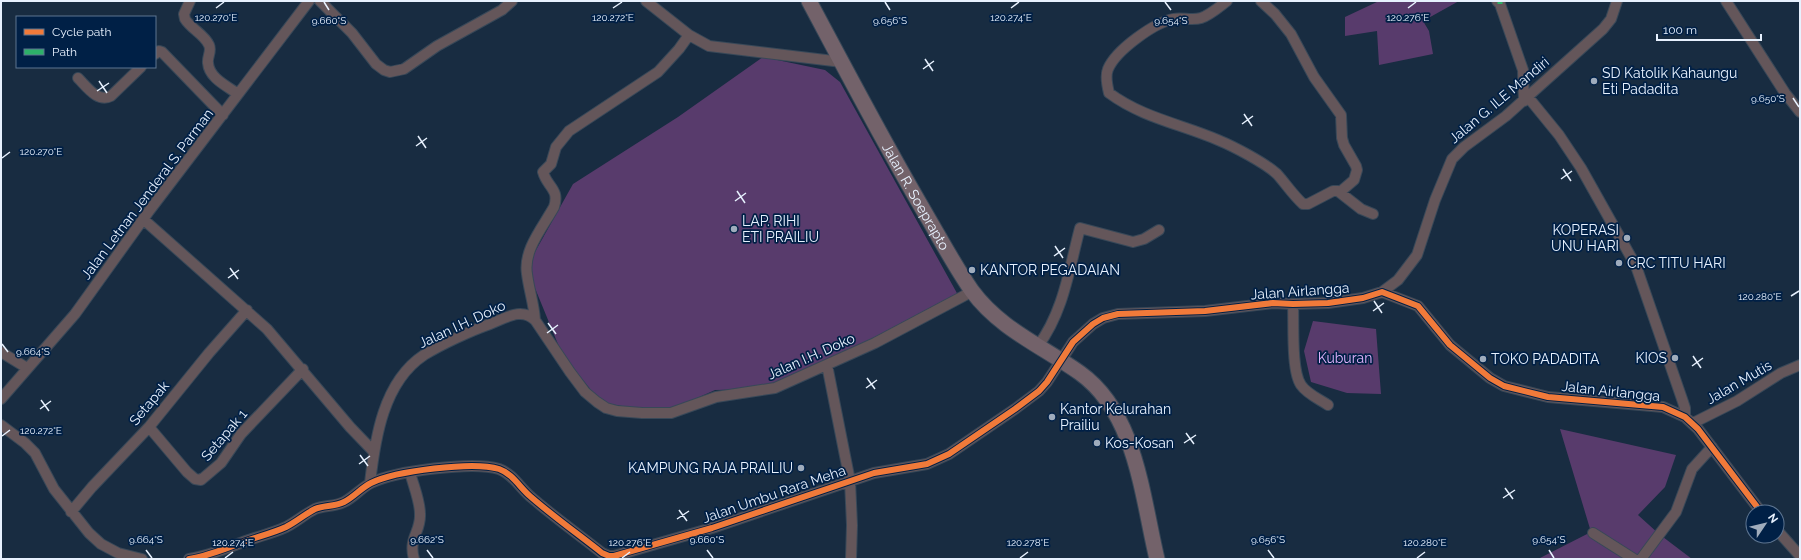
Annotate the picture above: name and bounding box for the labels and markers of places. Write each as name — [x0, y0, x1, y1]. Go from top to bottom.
place label: SD Katolik Kahaungu Eti Padadita — [1602, 65, 1737, 97]
marker: SD Katolik Kahaungu Eti Padadita — [1589, 76, 1599, 86]
place label: LAP. RIHI ETI PRAILIU — [742, 213, 819, 245]
place label: KOPERASI UNU HARI — [1551, 222, 1619, 254]
marker: LAP. RIHI ETI PRAILIU — [729, 224, 739, 234]
marker: KOPERASI UNU HARI — [1622, 233, 1632, 243]
place label: CRC TITU HARI — [1627, 255, 1726, 271]
marker: CRC TITU HARI — [1614, 258, 1624, 268]
place label: KANTOR PEGADAIAN — [980, 262, 1120, 278]
marker: KANTOR PEGADAIAN — [967, 265, 977, 275]
place label: KIOS — [1636, 350, 1667, 366]
place label: TOKO PADADITA — [1491, 351, 1600, 367]
marker: KIOS — [1670, 353, 1680, 363]
marker: TOKO PADADITA — [1478, 354, 1488, 364]
place label: Kantor Kelurahan Prailiu — [1060, 401, 1171, 433]
marker: Kantor Kelurahan Prailiu — [1047, 412, 1057, 422]
place label: Kos-Kosan — [1105, 435, 1174, 451]
marker: Kos-Kosan — [1092, 438, 1102, 448]
place label: KAMPUNG RAJA PRAILIU — [628, 460, 793, 476]
marker: KAMPUNG RAJA PRAILIU — [796, 463, 806, 473]

